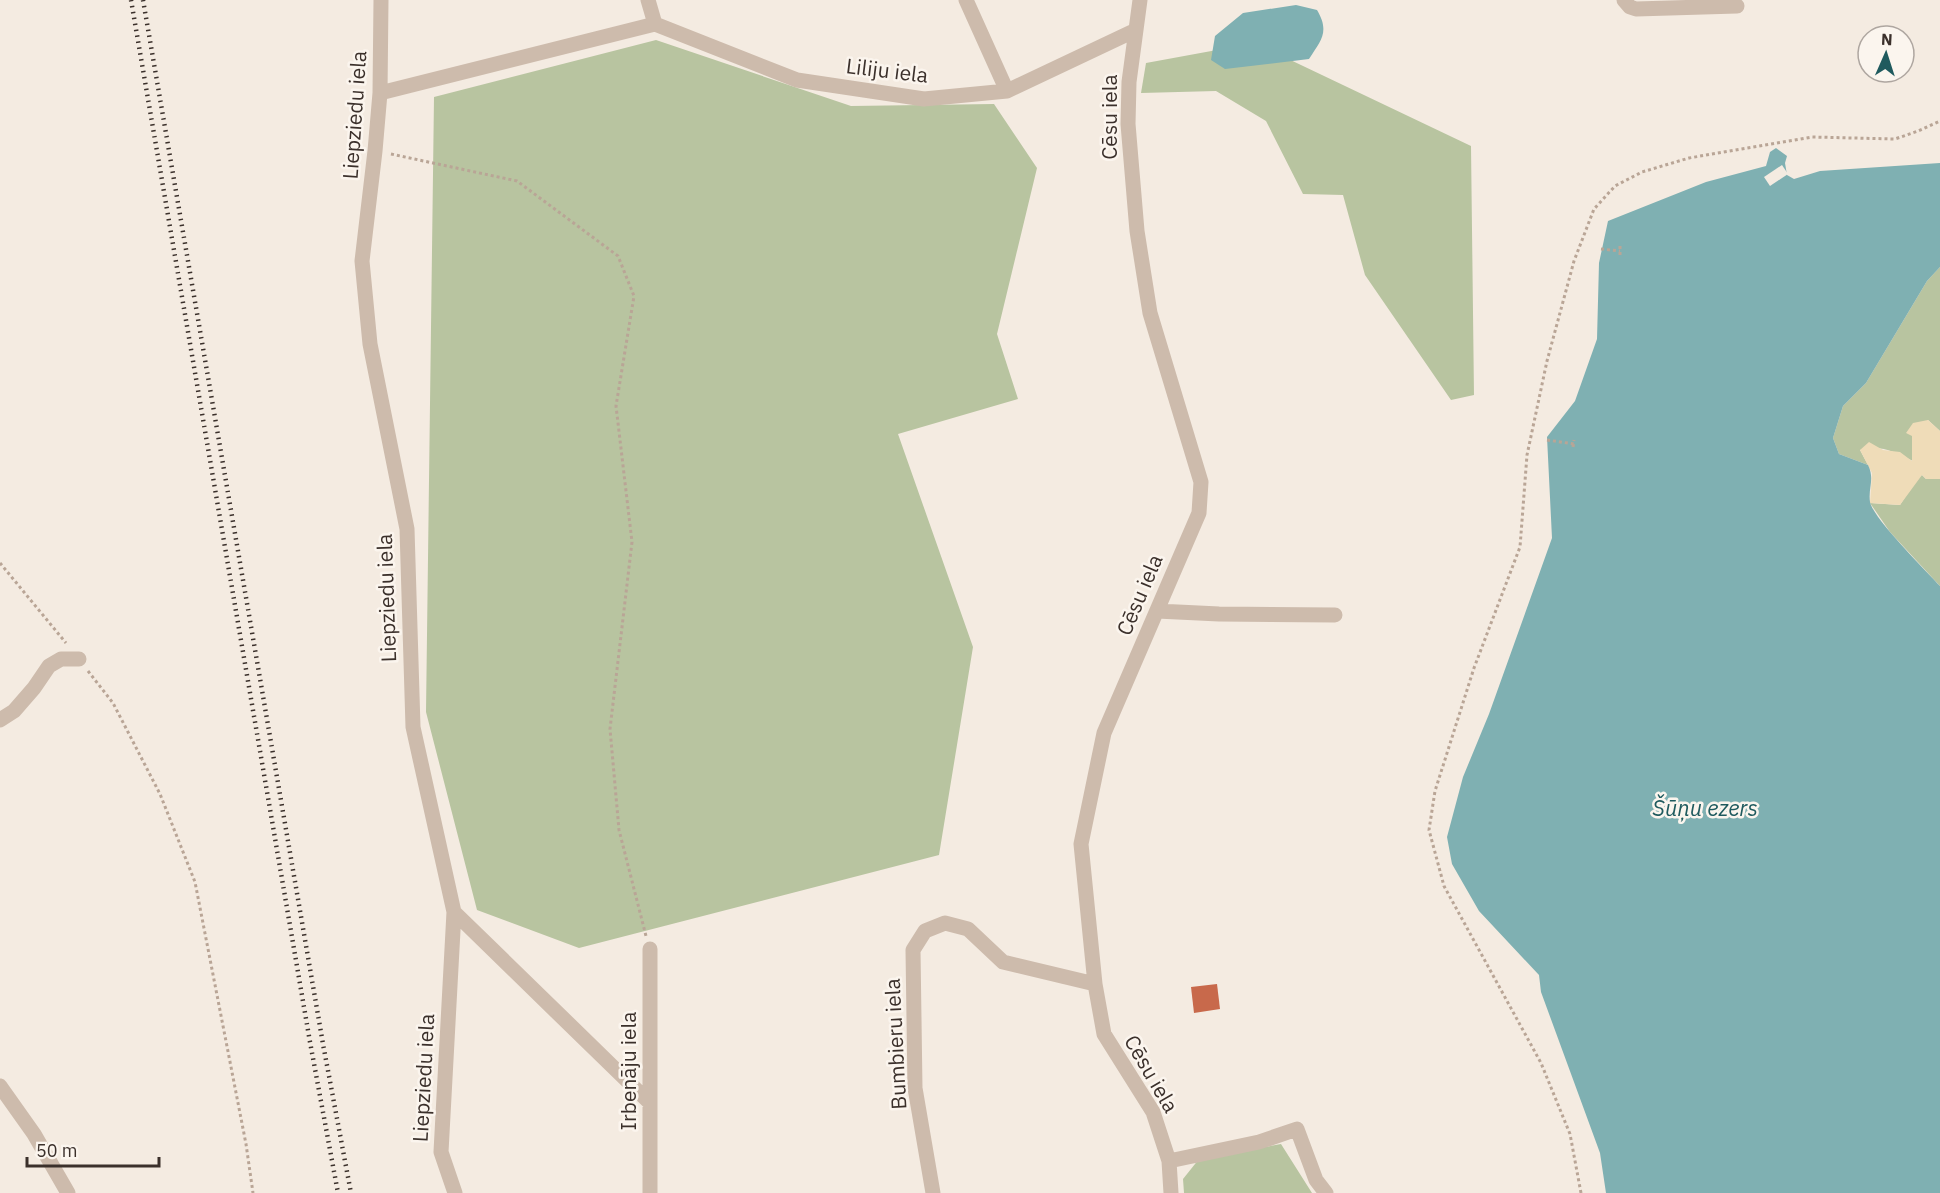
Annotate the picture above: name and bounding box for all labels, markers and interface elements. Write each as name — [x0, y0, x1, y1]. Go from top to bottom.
north arrow — [1856, 24, 1916, 84]
text: N — [1880, 29, 1893, 49]
street label: Liepziedu iela — [336, 50, 372, 180]
street label: Liliju iela — [844, 51, 930, 89]
street label: Cēsu iela — [1095, 74, 1123, 160]
street label: Liepziedu iela — [370, 533, 402, 663]
street label: Cēsu iela — [1110, 550, 1169, 639]
water label: Šūņu ezers — [1652, 793, 1758, 822]
street label: Bumbieru iela — [878, 978, 912, 1110]
street label: Irbenāju iela — [614, 1012, 642, 1130]
street label: Liepziedu iela — [406, 1013, 440, 1143]
street label: Cēsu iela — [1118, 1030, 1185, 1117]
scale bar — [27, 1130, 159, 1168]
text: 50 m — [36, 1139, 78, 1162]

